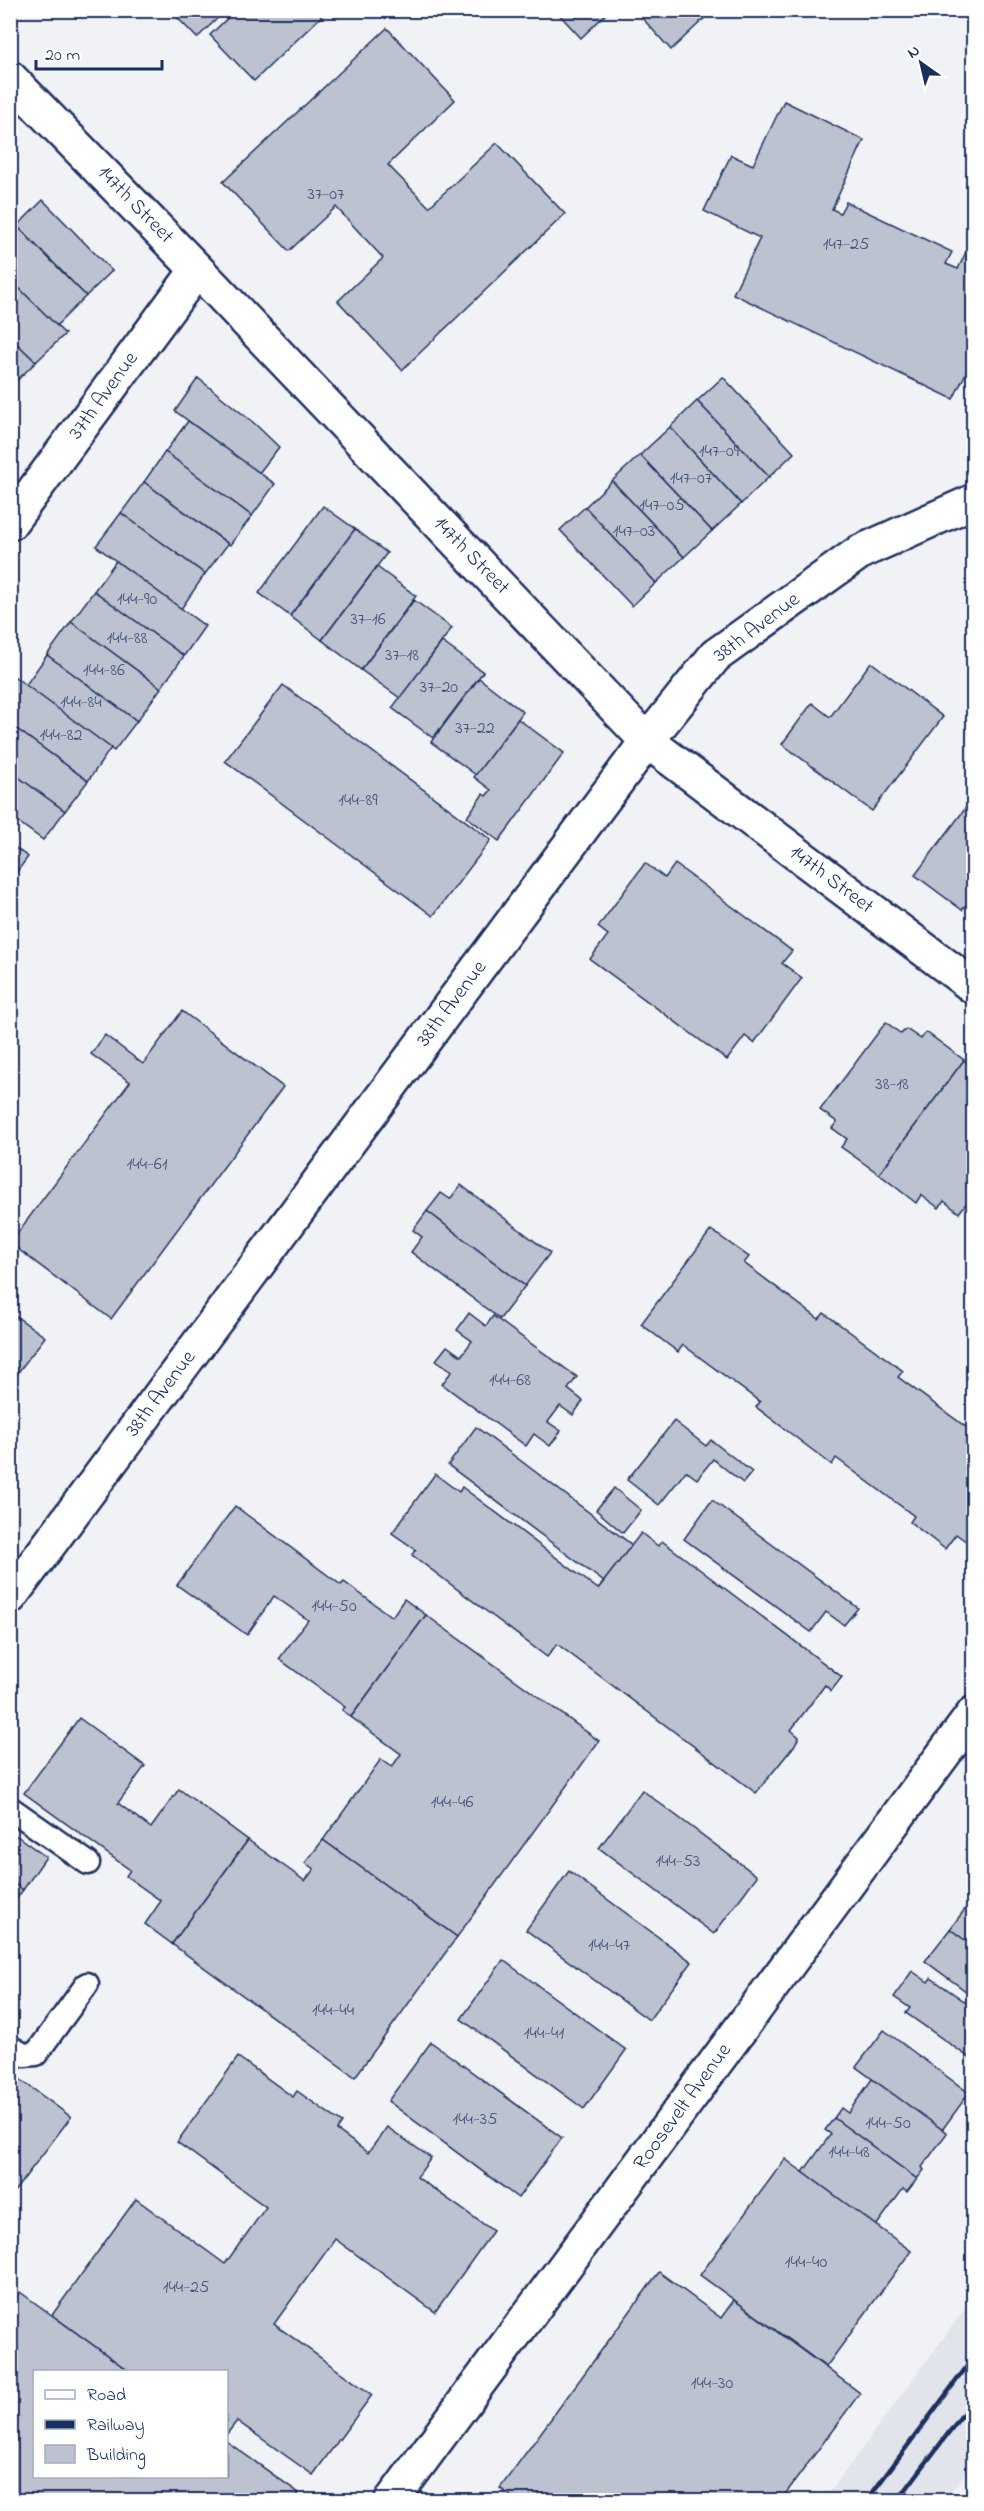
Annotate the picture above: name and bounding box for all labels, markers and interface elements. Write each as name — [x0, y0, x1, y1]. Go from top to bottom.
scale bar — [36, 33, 162, 71]
north arrow — [891, 33, 951, 93]
text: N — [903, 39, 925, 65]
text: 20 m — [45, 43, 80, 69]
street label: 147th Street — [90, 159, 180, 251]
house number: 37-07 — [308, 182, 345, 208]
house number: 147-25 — [823, 232, 869, 258]
street label: 37th Avenue — [62, 345, 147, 446]
house number: 147-09 — [699, 439, 740, 465]
house number: 147-07 — [670, 466, 713, 492]
house number: 147-05 — [639, 493, 685, 519]
street label: 147th Street — [426, 510, 516, 602]
house number: 147-03 — [613, 519, 655, 545]
street label: 38th Avenue — [707, 585, 807, 671]
house number: 144-90 — [117, 587, 157, 613]
house number: 37-16 — [350, 607, 386, 633]
house number: 144-88 — [107, 626, 148, 652]
house number: 37-18 — [385, 643, 419, 669]
house number: 144-86 — [83, 658, 125, 684]
house number: 37-20 — [420, 675, 458, 701]
house number: 144-84 — [60, 690, 102, 716]
house number: 37-22 — [455, 716, 495, 742]
house number: 144-82 — [39, 723, 83, 749]
house number: 144-89 — [338, 788, 378, 814]
street label: 147th Street — [782, 838, 880, 922]
street label: 38th Avenue — [409, 954, 495, 1054]
house number: 38-18 — [875, 1072, 909, 1098]
house number: 144-61 — [127, 1152, 168, 1178]
street label: 38th Avenue — [118, 1344, 204, 1444]
house number: 144-68 — [489, 1368, 531, 1394]
house number: 144-50 — [311, 1594, 357, 1620]
house number: 144-46 — [431, 1790, 473, 1816]
house number: 144-53 — [655, 1849, 701, 1875]
house number: 144-47 — [588, 1933, 631, 1959]
house number: 144-44 — [312, 1998, 355, 2024]
house number: 144-41 — [524, 2021, 564, 2047]
street label: Roosevelt Avenue — [627, 2037, 740, 2177]
house number: 144-35 — [452, 2107, 498, 2133]
house number: 144-50 — [865, 2111, 911, 2137]
house number: 144-48 — [828, 2140, 870, 2166]
house number: 144-40 — [785, 2250, 827, 2276]
house number: 144-25 — [163, 2275, 209, 2301]
legend — [33, 2370, 228, 2478]
house number: 144-30 — [691, 2371, 733, 2397]
text: Road — [87, 2383, 126, 2409]
text: Railway — [87, 2413, 144, 2439]
text: Building — [86, 2443, 146, 2470]

